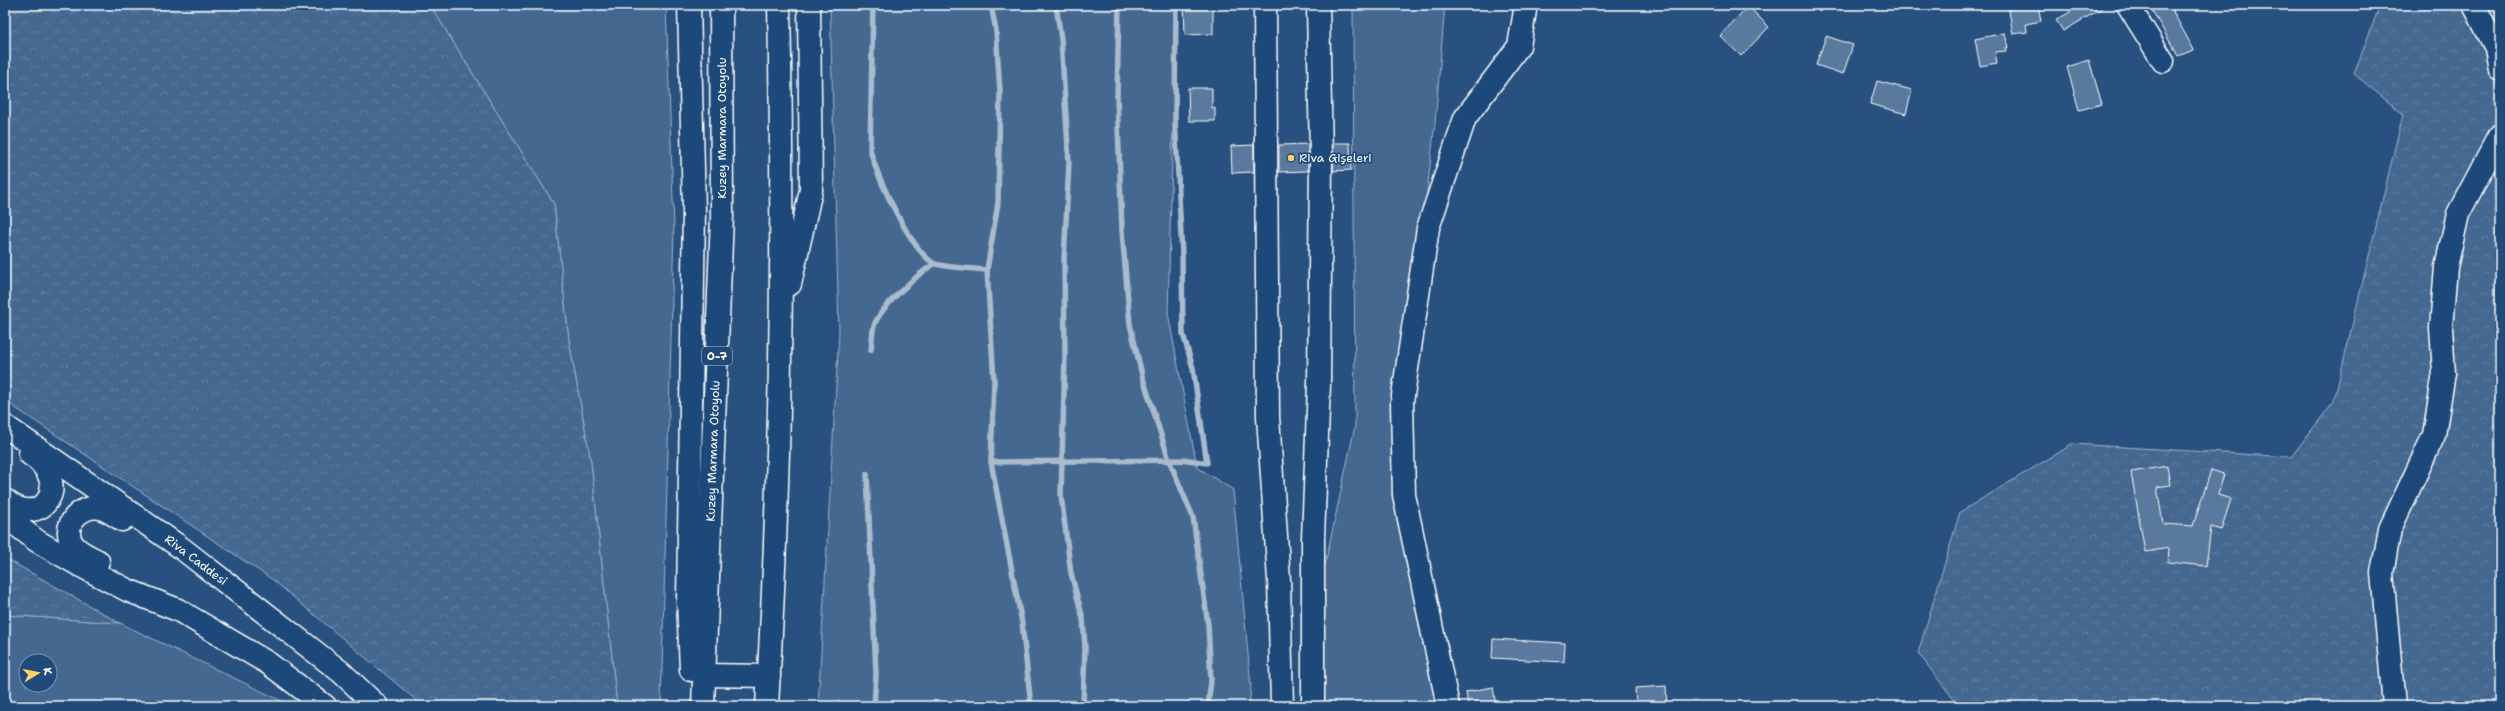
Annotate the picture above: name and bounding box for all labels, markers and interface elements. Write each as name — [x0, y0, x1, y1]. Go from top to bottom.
street label: Kuzey Marmara Otoyolu — [714, 57, 730, 199]
place label: Riva Gişeleri — [1299, 150, 1372, 166]
marker: Riva Gişeleri — [1286, 153, 1296, 163]
road number: O-7 — [702, 347, 732, 365]
street label: Kuzey Marmara Otoyolu — [703, 380, 723, 522]
street label: Riva Caddesi — [161, 531, 231, 589]
north arrow — [18, 653, 58, 693]
text: K — [39, 666, 55, 677]

